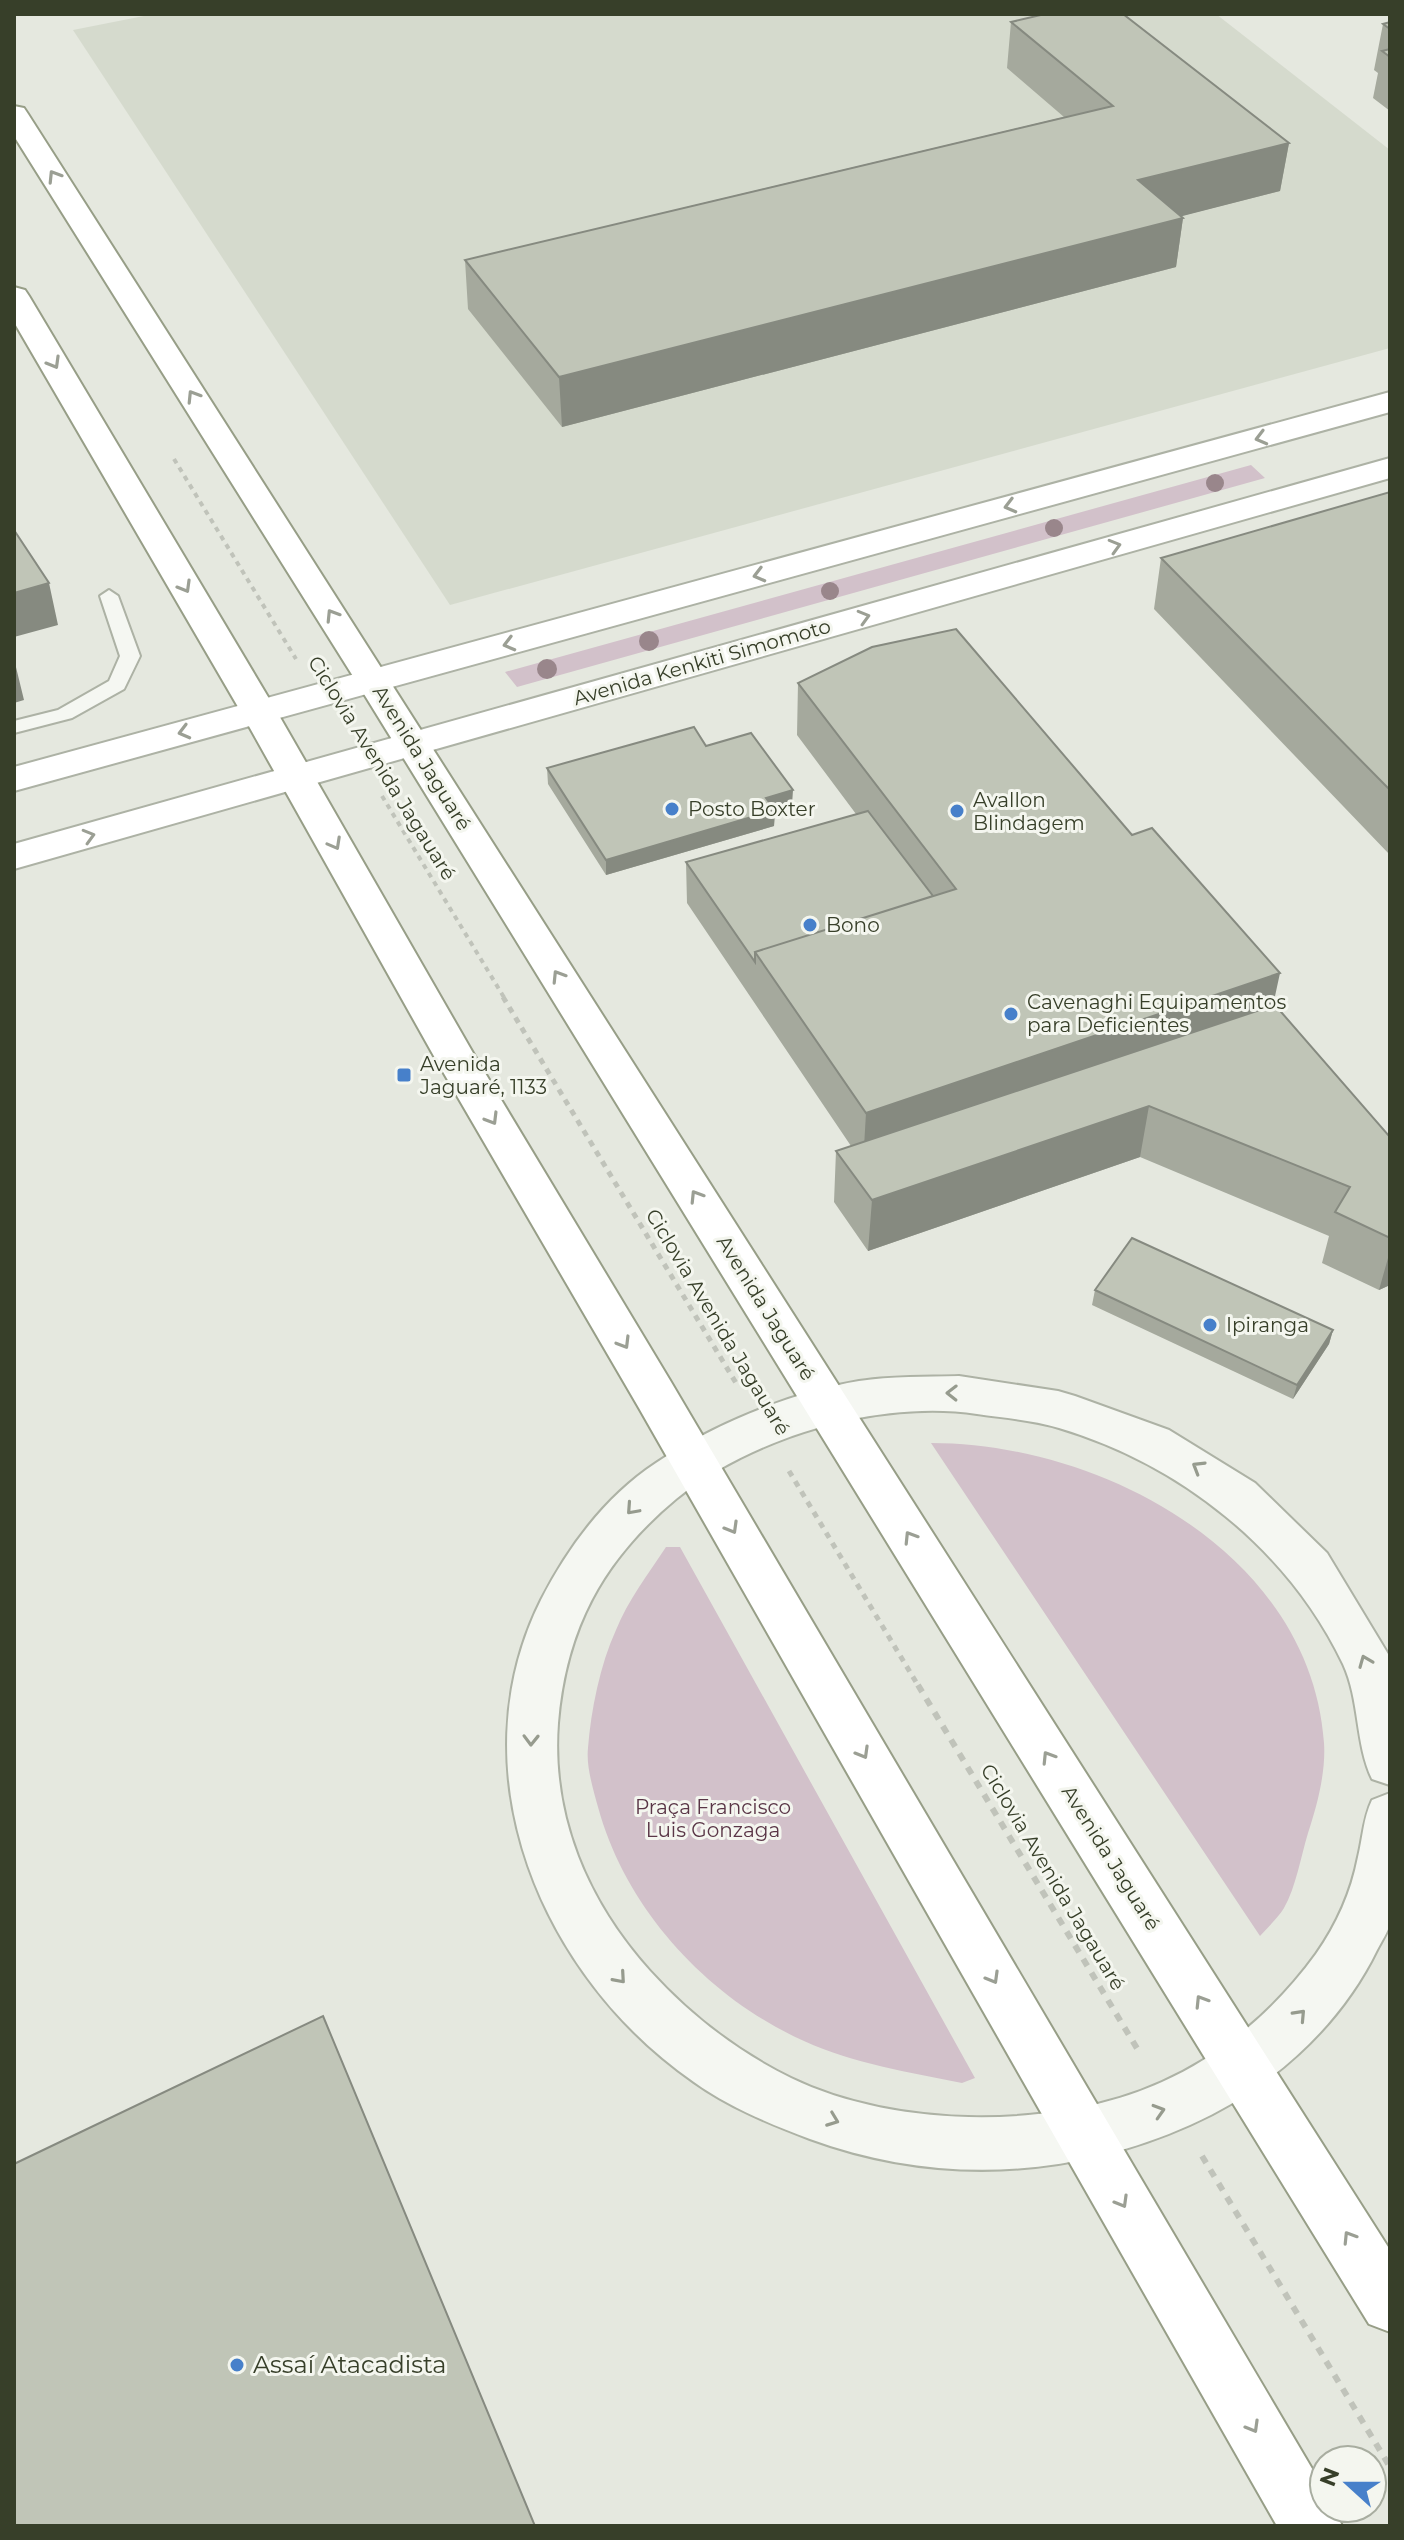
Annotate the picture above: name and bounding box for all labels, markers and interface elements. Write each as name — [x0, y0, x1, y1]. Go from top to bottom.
one-way arrow — [48, 170, 63, 185]
one-way arrow — [44, 354, 59, 369]
one-way arrow — [188, 390, 203, 404]
one-way arrow — [1254, 428, 1268, 445]
one-way arrow — [1004, 497, 1018, 514]
one-way arrow — [1107, 539, 1121, 555]
one-way arrow — [753, 566, 767, 583]
one-way arrow — [176, 578, 191, 593]
one-way arrow — [327, 609, 342, 624]
one-way arrow — [857, 609, 871, 626]
street label: Avenida Kenkiti Simomoto — [571, 614, 833, 710]
one-way arrow — [502, 635, 516, 651]
street label: Ciclovia Avenida Jagauaré — [303, 651, 461, 885]
street label: Avenida Jaguaré — [368, 681, 476, 835]
one-way arrow — [177, 723, 191, 740]
place label: Avallon Blindagem — [973, 788, 1085, 835]
place label: Posto Boxter — [688, 797, 816, 821]
marker: Posto Boxter — [663, 800, 681, 818]
marker: Avallon Blindagem — [948, 802, 966, 820]
one-way arrow — [82, 829, 96, 845]
one-way arrow — [326, 836, 341, 850]
place label: Bono — [826, 913, 880, 937]
marker: Bono — [801, 916, 819, 934]
one-way arrow — [552, 970, 567, 985]
place label: Cavenaghi Equipamentos para Deficientes — [1027, 990, 1286, 1037]
marker: Cavenaghi Equipamentos para Deficientes — [1002, 1005, 1020, 1023]
place label: Avenida Jaguaré, 1133 — [419, 1052, 547, 1099]
marker: Avenida Jaguaré, 1133 — [395, 1066, 413, 1084]
one-way arrow — [482, 1110, 497, 1125]
one-way arrow — [691, 1191, 706, 1205]
street label: Ciclovia Avenida Jagauaré — [641, 1204, 795, 1440]
street label: Avenida Jaguaré — [712, 1231, 820, 1385]
place label: Ipiranga — [1226, 1313, 1309, 1337]
marker: Ipiranga — [1201, 1316, 1219, 1334]
one-way arrow — [614, 1334, 630, 1349]
one-way arrow — [945, 1384, 958, 1402]
one-way arrow — [1192, 1462, 1207, 1477]
one-way arrow — [627, 1500, 642, 1514]
one-way arrow — [722, 1519, 738, 1534]
one-way arrow — [904, 1531, 919, 1546]
one-way arrow — [1358, 1655, 1375, 1669]
one-way arrow — [522, 1734, 539, 1747]
one-way arrow — [853, 1744, 869, 1759]
one-way arrow — [1042, 1751, 1057, 1766]
street label: Ciclovia Avenida Jagauaré — [976, 1759, 1130, 1995]
street label: Avenida Jaguaré — [1057, 1781, 1165, 1935]
park label: Praça Francisco Luis Gonzaga — [635, 1795, 791, 1842]
one-way arrow — [610, 1969, 624, 1984]
one-way arrow — [983, 1969, 999, 1984]
one-way arrow — [1195, 1995, 1210, 2010]
one-way arrow — [1291, 2010, 1305, 2025]
one-way arrow — [1151, 2104, 1165, 2120]
one-way arrow — [825, 2110, 839, 2127]
one-way arrow — [1113, 2194, 1128, 2208]
one-way arrow — [1343, 2231, 1358, 2245]
place label: Assaí Atacadista — [253, 2350, 446, 2379]
marker: Assaí Atacadista — [228, 2356, 246, 2374]
one-way arrow — [1243, 2418, 1259, 2433]
north arrow — [1308, 2444, 1388, 2524]
text: N — [1314, 2464, 1346, 2490]

